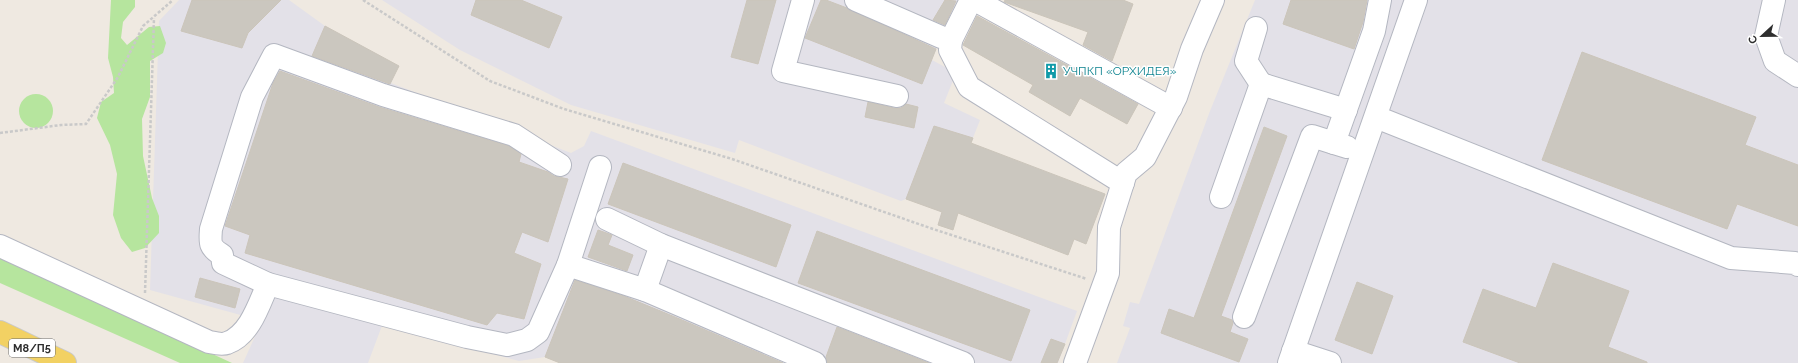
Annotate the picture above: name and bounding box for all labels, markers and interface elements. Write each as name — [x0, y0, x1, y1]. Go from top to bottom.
north arrow — [1742, 16, 1782, 56]
text: С — [1746, 33, 1761, 45]
building icon: УЧПКП «ОРХИДЕЯ» — [1042, 62, 1060, 80]
place label: УЧПКП «ОРХИДЕЯ» — [1063, 64, 1177, 78]
road number: М8/П5 — [9, 339, 55, 357]

